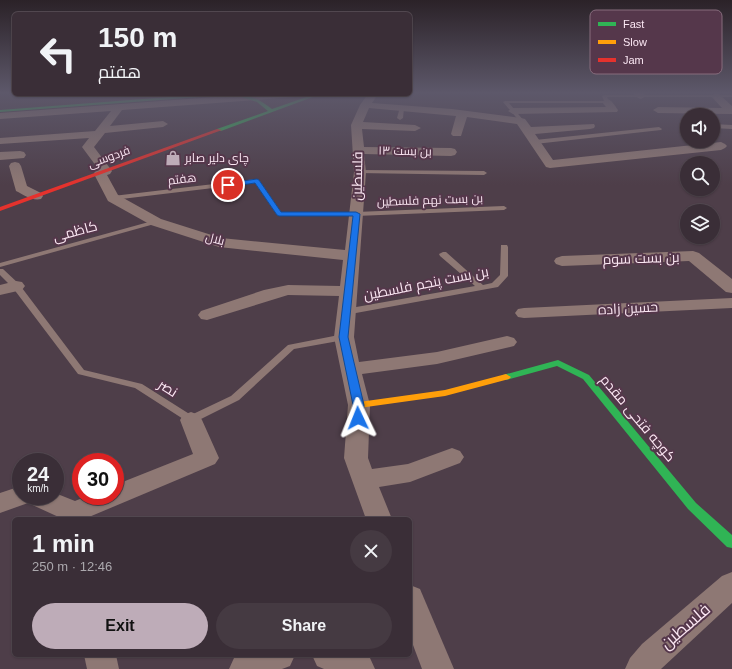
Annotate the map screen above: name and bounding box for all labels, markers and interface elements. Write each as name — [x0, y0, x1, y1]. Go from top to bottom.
legend — [590, 10, 722, 74]
text: Fast — [623, 18, 644, 30]
text: 150 m — [98, 22, 177, 53]
icon: left — [32, 28, 84, 80]
text: Slow — [623, 36, 647, 48]
text: Jam — [623, 54, 644, 66]
text: هفتم — [98, 62, 141, 82]
map controls — [680, 108, 720, 244]
button: sound — [680, 108, 720, 148]
street label: فردوسی — [86, 143, 132, 171]
street label: بن بست ۱۳ — [378, 144, 432, 158]
shop icon: چای دلیر صابر — [164, 149, 182, 167]
place label: چای دلیر صابر — [184, 151, 249, 167]
street label: فلسطین — [349, 151, 365, 201]
button: search — [680, 156, 720, 196]
pin — [211, 168, 245, 202]
street label: هفتم — [167, 170, 197, 189]
icon: arrive — [217, 174, 239, 196]
street label: بن بست نهم فلسطین — [377, 191, 483, 210]
button: layers — [680, 204, 720, 244]
street label: کاظمی — [51, 217, 99, 245]
street label: بلال — [204, 230, 226, 248]
street label: بن بست سوم — [602, 249, 680, 269]
street label: بن بست پنجم فلسطین — [362, 263, 490, 305]
street label: حسین زاده — [598, 298, 658, 318]
street label: کوچه فتحی مقدم — [596, 371, 679, 466]
street label: نصر — [155, 376, 180, 400]
position arrow — [337, 397, 379, 439]
speed limit sign: 30 — [72, 453, 124, 505]
text: 24 — [27, 463, 49, 485]
text: km/h — [27, 483, 49, 494]
text: 1 min — [32, 530, 95, 557]
button: close — [350, 530, 392, 572]
text: 250 m · 12:46 — [32, 559, 112, 574]
street label: فلسطین — [657, 600, 715, 654]
button: Exit — [32, 603, 208, 649]
button: Share — [216, 603, 392, 649]

